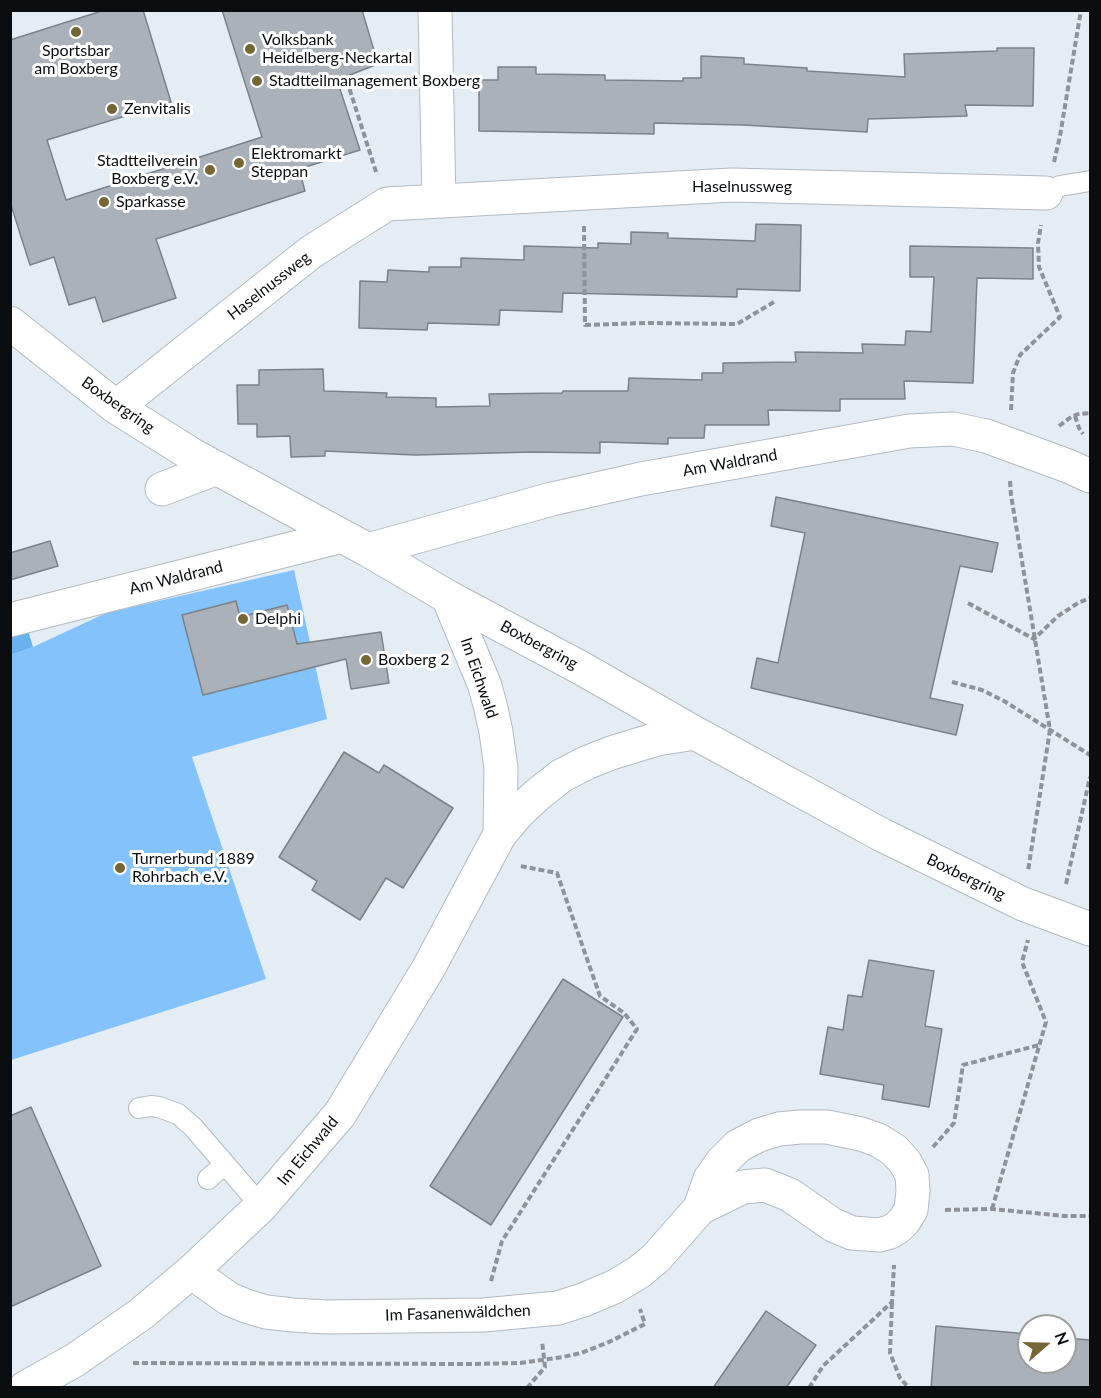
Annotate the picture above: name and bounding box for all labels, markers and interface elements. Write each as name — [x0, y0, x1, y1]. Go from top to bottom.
marker: Sportsbar am Boxberg — [69, 25, 83, 39]
place label: Volksbank Heidelberg-Neckartal — [262, 30, 412, 68]
place label: Sportsbar am Boxberg — [34, 41, 118, 79]
marker: Volksbank Heidelberg-Neckartal — [243, 42, 257, 56]
place label: Stadtteilmanagement Boxberg — [269, 71, 480, 91]
marker: Stadtteilmanagement Boxberg — [250, 74, 264, 88]
place label: Zenvitalis — [124, 99, 191, 119]
marker: Zenvitalis — [105, 102, 119, 116]
place label: Elektromarkt Steppan — [251, 144, 342, 182]
place label: Stadtteilverein Boxberg e.V. — [97, 151, 198, 189]
marker: Elektromarkt Steppan — [232, 156, 246, 170]
marker: Stadtteilverein Boxberg e.V. — [203, 163, 217, 177]
street label: Haselnussweg — [692, 177, 792, 197]
place label: Sparkasse — [116, 192, 186, 212]
marker: Sparkasse — [97, 195, 111, 209]
street label: Haselnussweg — [224, 248, 314, 324]
street label: Boxbergring — [78, 373, 158, 437]
street label: Am Waldrand — [681, 445, 779, 481]
street label: Am Waldrand — [127, 557, 225, 599]
place label: Delphi — [255, 609, 301, 629]
marker: Delphi — [236, 612, 250, 626]
street label: Boxbergring — [497, 617, 581, 673]
street label: Im Eichwald — [456, 635, 502, 721]
place label: Boxberg 2 — [378, 650, 450, 670]
marker: Boxberg 2 — [359, 653, 373, 667]
place label: Turnerbund 1889 Rohrbach e.V. — [132, 849, 255, 887]
street label: Boxbergring — [924, 850, 1008, 904]
marker: Turnerbund 1889 Rohrbach e.V. — [113, 861, 127, 875]
street label: Im Eichwald — [274, 1113, 342, 1189]
street label: Im Fasanenwäldchen — [385, 1301, 531, 1325]
north arrow — [1017, 1314, 1077, 1374]
text: N — [1051, 1329, 1074, 1347]

